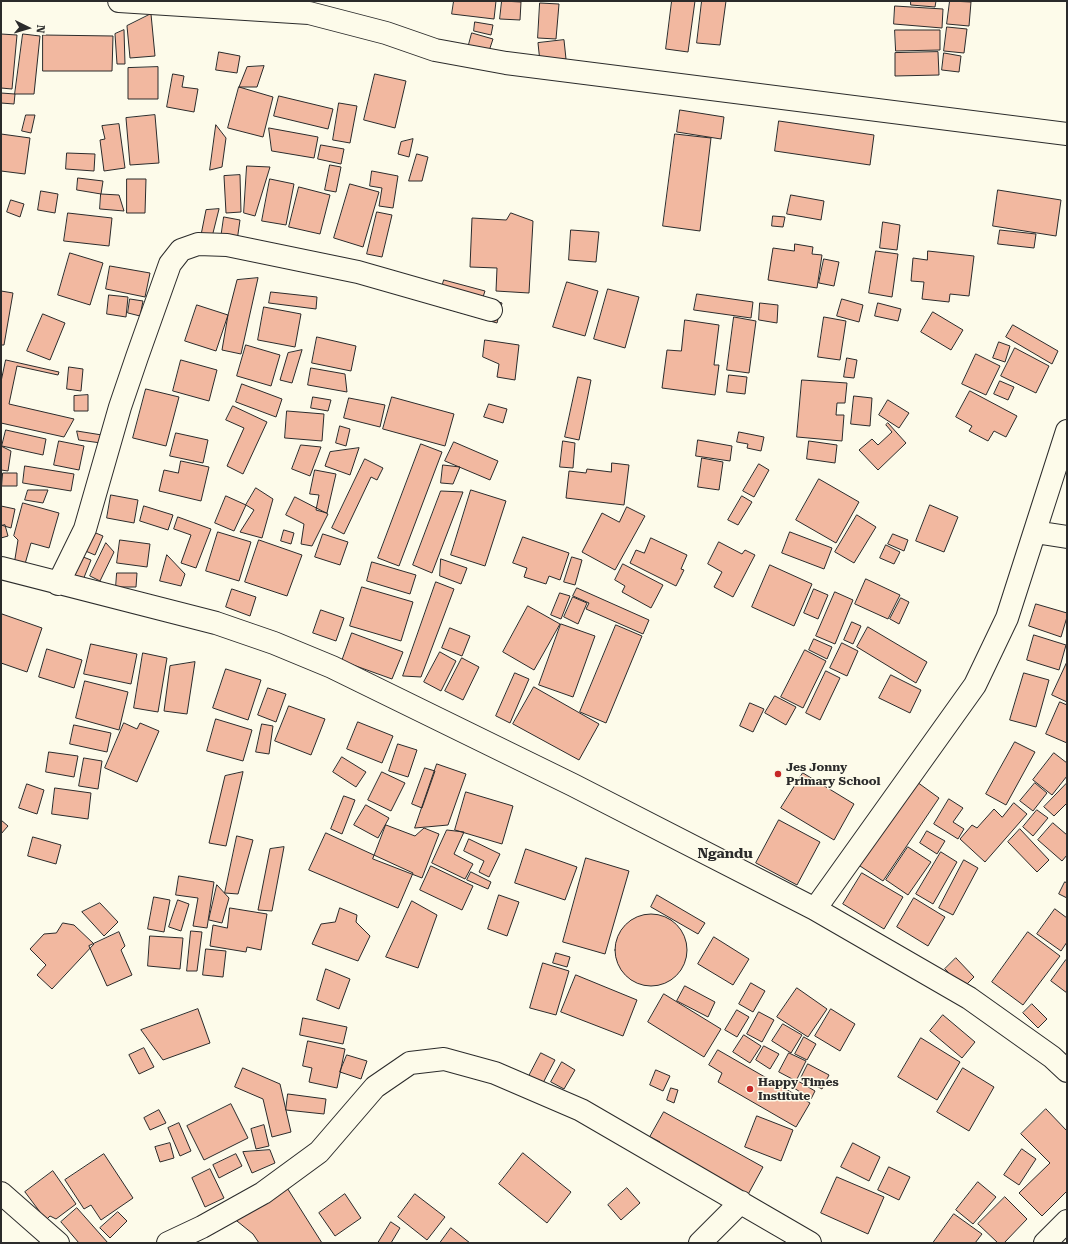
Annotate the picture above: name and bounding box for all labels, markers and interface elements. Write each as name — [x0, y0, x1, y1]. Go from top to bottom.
north arrow — [8, 8, 48, 48]
text: N — [34, 24, 47, 34]
place label: Jes Jonny Primary School — [786, 760, 881, 788]
marker: Jes Jonny Primary School — [773, 769, 783, 779]
district label: Ngandu — [697, 846, 753, 862]
place label: Happy Times Institute — [758, 1075, 839, 1103]
marker: Happy Times Institute — [745, 1084, 755, 1094]

